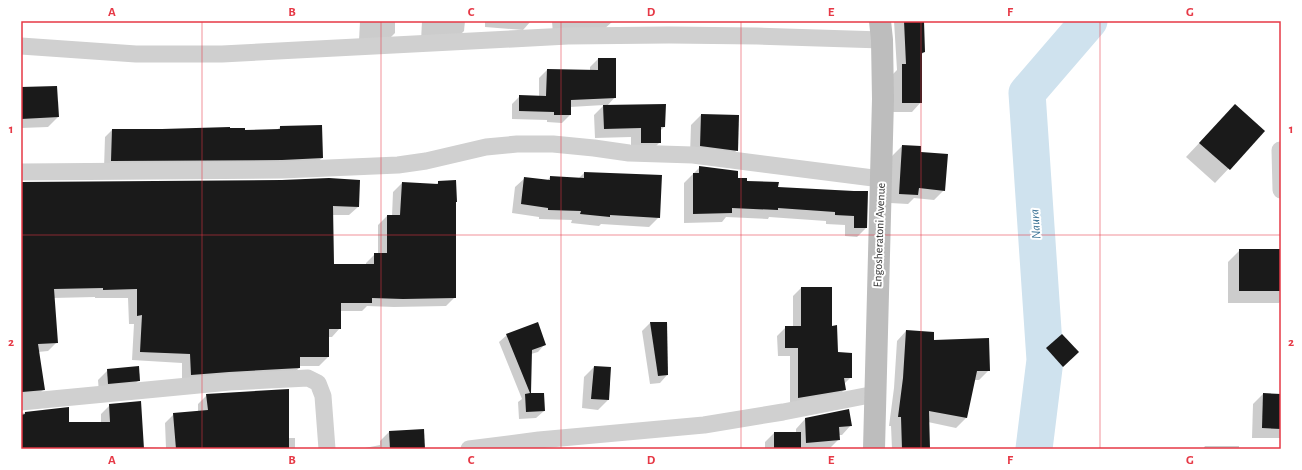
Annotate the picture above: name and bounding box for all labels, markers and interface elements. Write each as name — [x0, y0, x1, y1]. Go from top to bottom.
text: A — [108, 6, 116, 19]
text: B — [288, 6, 296, 19]
text: C — [468, 6, 475, 19]
text: D — [647, 6, 656, 19]
text: E — [828, 6, 835, 19]
text: F — [1007, 6, 1014, 19]
text: G — [1186, 6, 1194, 19]
text: 1 — [9, 123, 13, 136]
text: 1 — [1289, 123, 1293, 136]
street label: Engosheratoni Avenue — [871, 183, 887, 287]
water label: Naura — [1028, 208, 1044, 239]
text: 2 — [8, 336, 14, 349]
text: 2 — [1288, 336, 1294, 349]
text: A — [108, 454, 116, 467]
text: B — [288, 454, 296, 467]
text: C — [468, 454, 475, 467]
text: D — [647, 454, 656, 467]
text: E — [828, 454, 835, 467]
text: F — [1007, 454, 1014, 467]
text: G — [1186, 454, 1194, 467]

